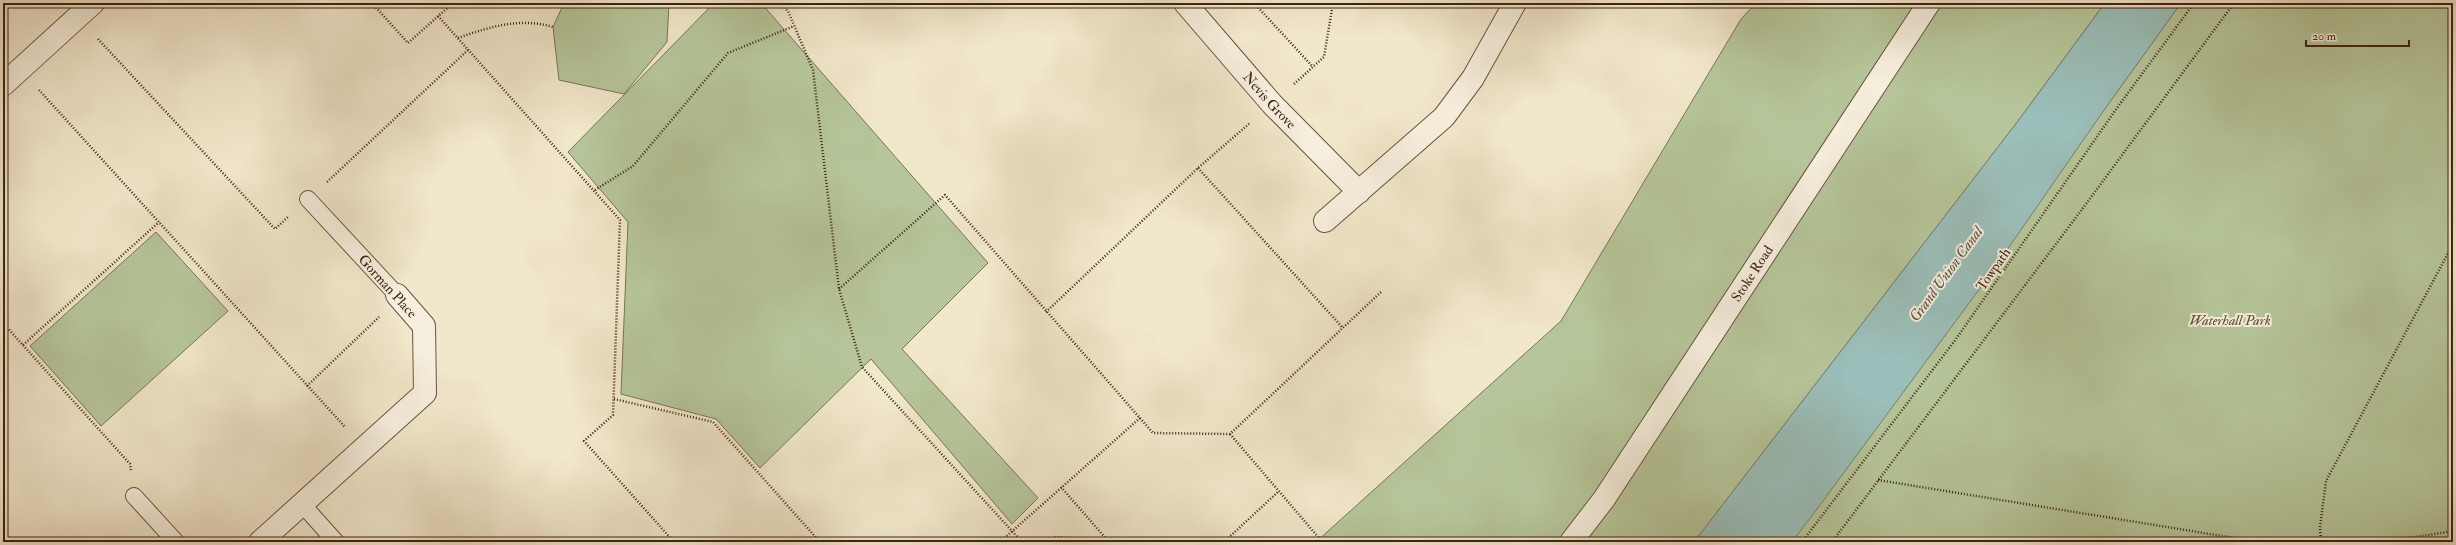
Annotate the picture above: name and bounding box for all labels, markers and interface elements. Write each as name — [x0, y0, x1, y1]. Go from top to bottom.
scale bar — [2306, 22, 2409, 48]
text: 20 m — [2312, 29, 2337, 44]
street label: Nevis Grove — [1239, 69, 1300, 133]
water label: Grand Union Canal — [1906, 222, 1988, 326]
street label: Stoke Road — [1728, 242, 1777, 305]
street label: Towpath — [1973, 244, 2016, 295]
street label: Gorman Place — [355, 251, 421, 322]
park label: Waterhall Park — [2189, 312, 2271, 329]

